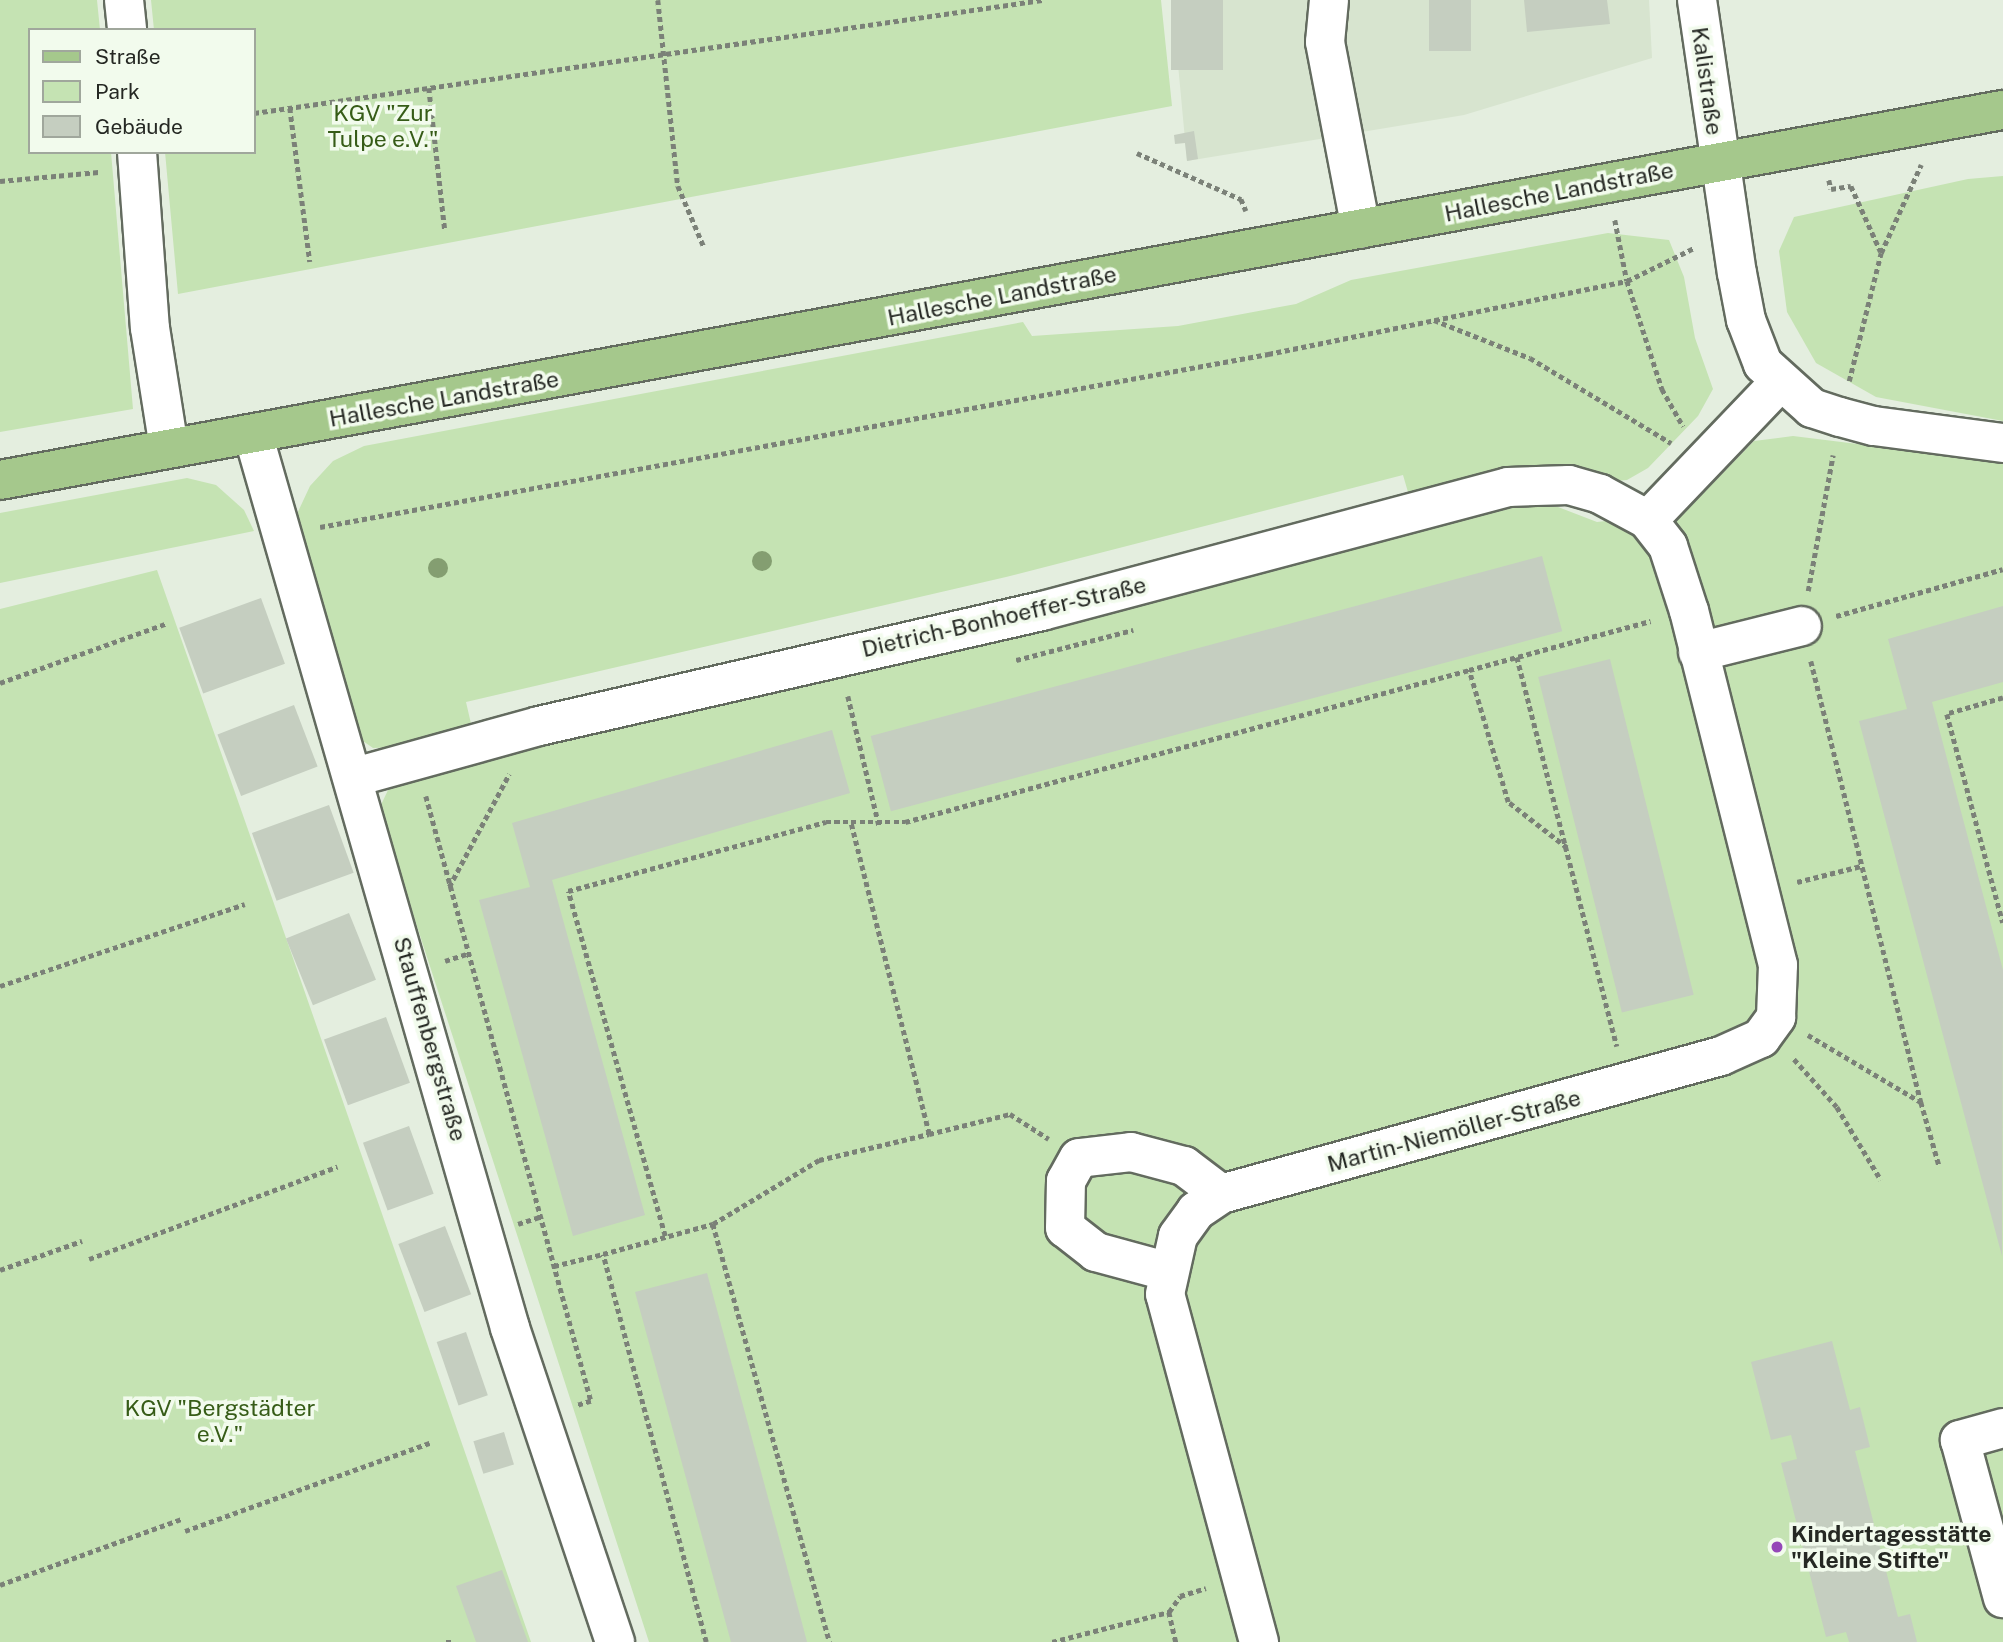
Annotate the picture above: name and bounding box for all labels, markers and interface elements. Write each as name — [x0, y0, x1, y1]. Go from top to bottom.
street label: Kalistraße — [1686, 25, 1728, 137]
legend — [28, 28, 256, 154]
text: Straße — [95, 44, 161, 69]
text: Park — [95, 79, 140, 104]
park label: KGV "Zur Tulpe e.V." — [327, 99, 439, 153]
text: Gebäude — [95, 114, 183, 139]
street label: Hallesche Landstraße — [1442, 156, 1676, 228]
street label: Hallesche Landstraße — [885, 260, 1119, 332]
street label: Hallesche Landstraße — [327, 365, 561, 433]
street label: Dietrich-Bonhoeffer-Straße — [859, 571, 1149, 663]
street label: Stauffenbergstraße — [388, 934, 472, 1144]
street label: Martin-Niemöller-Straße — [1324, 1084, 1584, 1178]
park label: KGV "Bergstädter e.V." — [125, 1394, 315, 1448]
place label: Kindertagesstätte "Kleine Stifte" — [1791, 1520, 1991, 1574]
marker: Kindertagesstätte "Kleine Stifte" — [1769, 1539, 1785, 1555]

